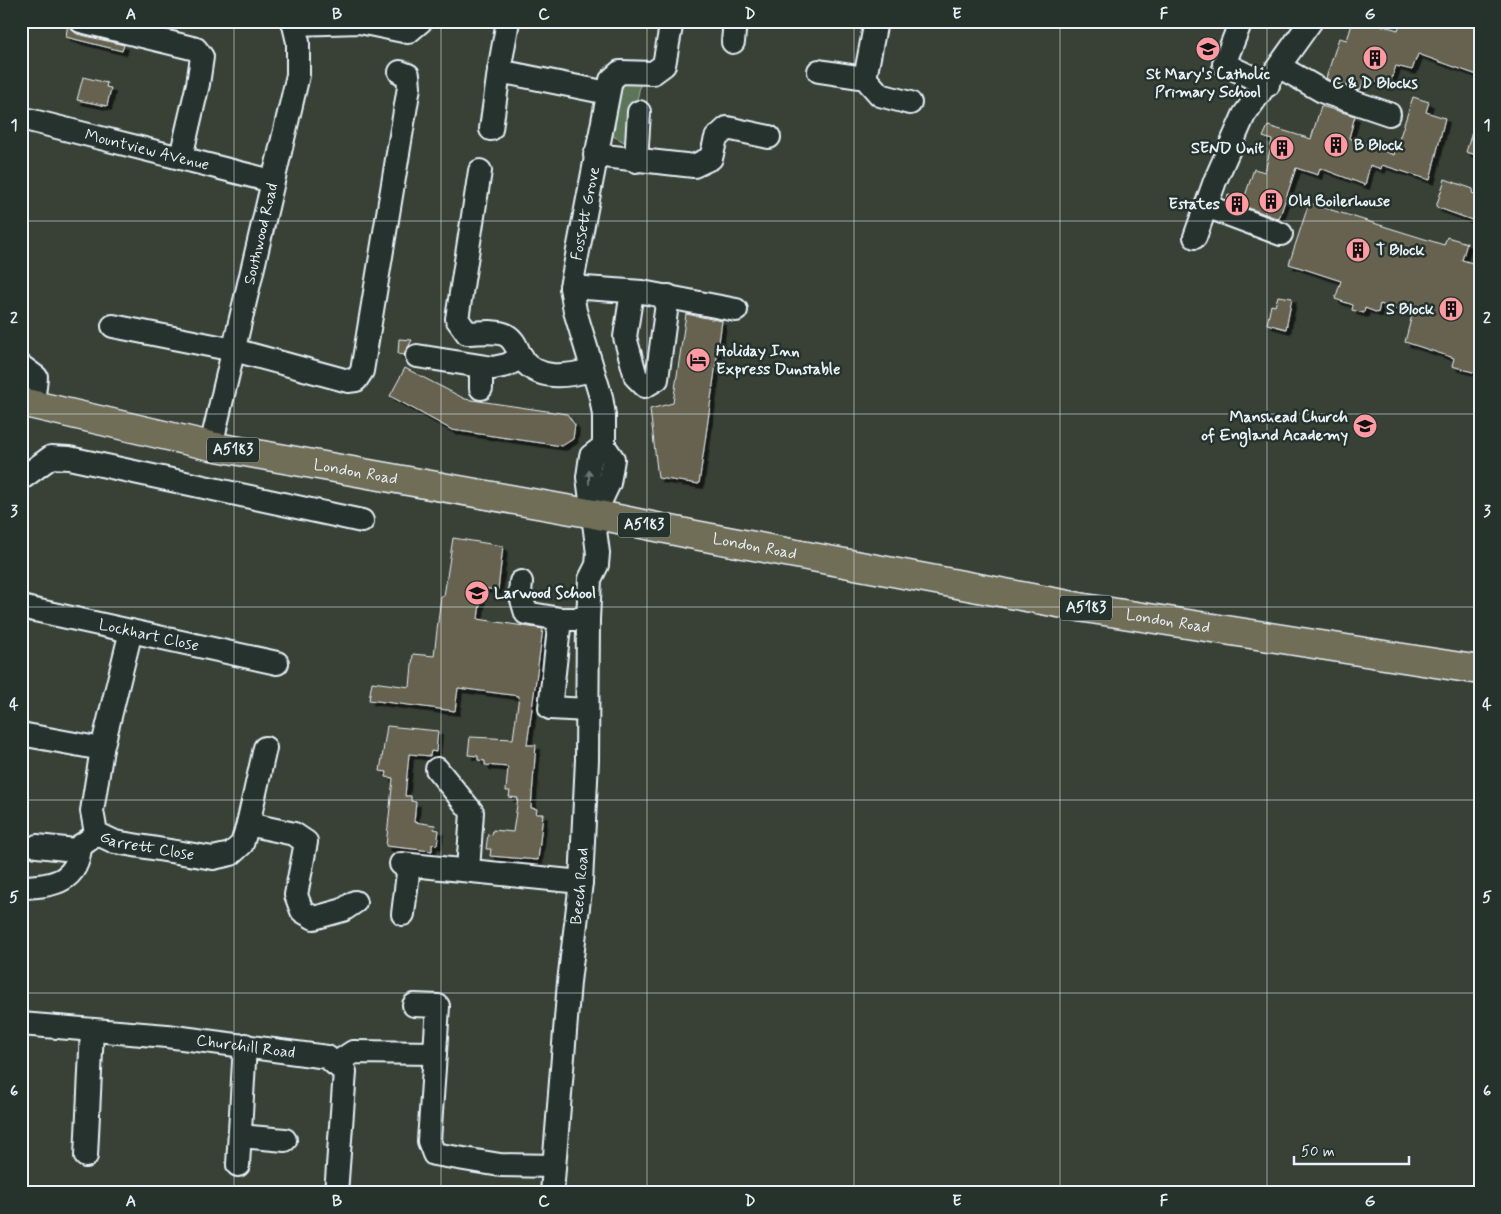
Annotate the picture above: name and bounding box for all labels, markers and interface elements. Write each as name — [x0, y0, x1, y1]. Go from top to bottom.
text: A — [126, 4, 136, 25]
text: B — [332, 4, 342, 25]
text: C — [538, 4, 550, 25]
text: D — [744, 4, 756, 25]
text: E — [952, 4, 962, 25]
text: F — [1160, 4, 1169, 25]
text: G — [1365, 4, 1376, 25]
school or university icon: St Mary's Catholic Primary School — [1195, 36, 1221, 62]
building icon: C & D Blocks — [1362, 45, 1388, 71]
place label: St Mary's Catholic Primary School — [1146, 64, 1271, 103]
place label: C & D Blocks — [1332, 73, 1419, 94]
text: 1 — [10, 115, 18, 136]
text: 1 — [1483, 115, 1491, 136]
street label: Mountview AVenue — [83, 124, 211, 175]
building icon: B Block — [1323, 132, 1349, 158]
building icon: SEND Unit — [1269, 135, 1295, 161]
place label: B Block — [1354, 135, 1404, 156]
place label: SEND Unit — [1191, 138, 1264, 159]
street label: Fossett Grove — [566, 165, 605, 262]
street label: Southwood Road — [239, 181, 283, 287]
building icon: Old Boilerhouse — [1258, 188, 1284, 214]
building icon: Estates — [1224, 191, 1250, 217]
place label: Old Boilerhouse — [1288, 191, 1390, 212]
place label: Estates — [1169, 194, 1220, 215]
building icon: T Block — [1345, 237, 1371, 263]
place label: T Block — [1376, 240, 1425, 261]
building icon: S Block — [1438, 296, 1464, 322]
place label: S Block — [1386, 299, 1435, 320]
text: 2 — [10, 308, 18, 329]
text: 2 — [1483, 308, 1491, 329]
place label: Holiday Inn Express Dunstable — [716, 341, 840, 380]
hotel icon: Holiday Inn Express Dunstable — [685, 347, 711, 373]
place label: Manshead Church of England Academy — [1201, 407, 1348, 448]
school or university icon: Manshead Church of England Academy — [1352, 413, 1378, 439]
road number: A5183 — [207, 438, 259, 462]
street label: London Road — [312, 454, 399, 489]
one-way arrow — [585, 468, 593, 484]
text: 3 — [10, 501, 18, 522]
text: 3 — [1483, 501, 1491, 522]
road number: A5183 — [618, 512, 670, 538]
street label: London Road — [711, 528, 799, 564]
school or university icon: Larwood School — [464, 580, 490, 606]
place label: Larwood School — [494, 583, 596, 604]
road number: A5183 — [1060, 596, 1112, 620]
street label: London Road — [1124, 604, 1212, 638]
street label: Lockhart Close — [97, 614, 201, 656]
text: 4 — [9, 694, 19, 715]
text: 4 — [1482, 694, 1492, 715]
street label: Garrett Close — [96, 826, 196, 865]
street label: Beech Road — [565, 847, 593, 926]
text: 5 — [9, 887, 19, 908]
text: 5 — [1482, 887, 1492, 908]
street label: Churchill Road — [195, 1029, 297, 1063]
text: 6 — [10, 1081, 18, 1102]
text: 6 — [1483, 1081, 1491, 1102]
scale bar — [1294, 1134, 1408, 1166]
text: 50 m — [1301, 1142, 1335, 1162]
text: A — [126, 1191, 136, 1212]
text: B — [332, 1191, 342, 1212]
text: C — [538, 1191, 550, 1212]
text: D — [744, 1191, 756, 1212]
text: E — [952, 1191, 962, 1212]
text: F — [1160, 1191, 1169, 1212]
text: G — [1365, 1191, 1376, 1212]

